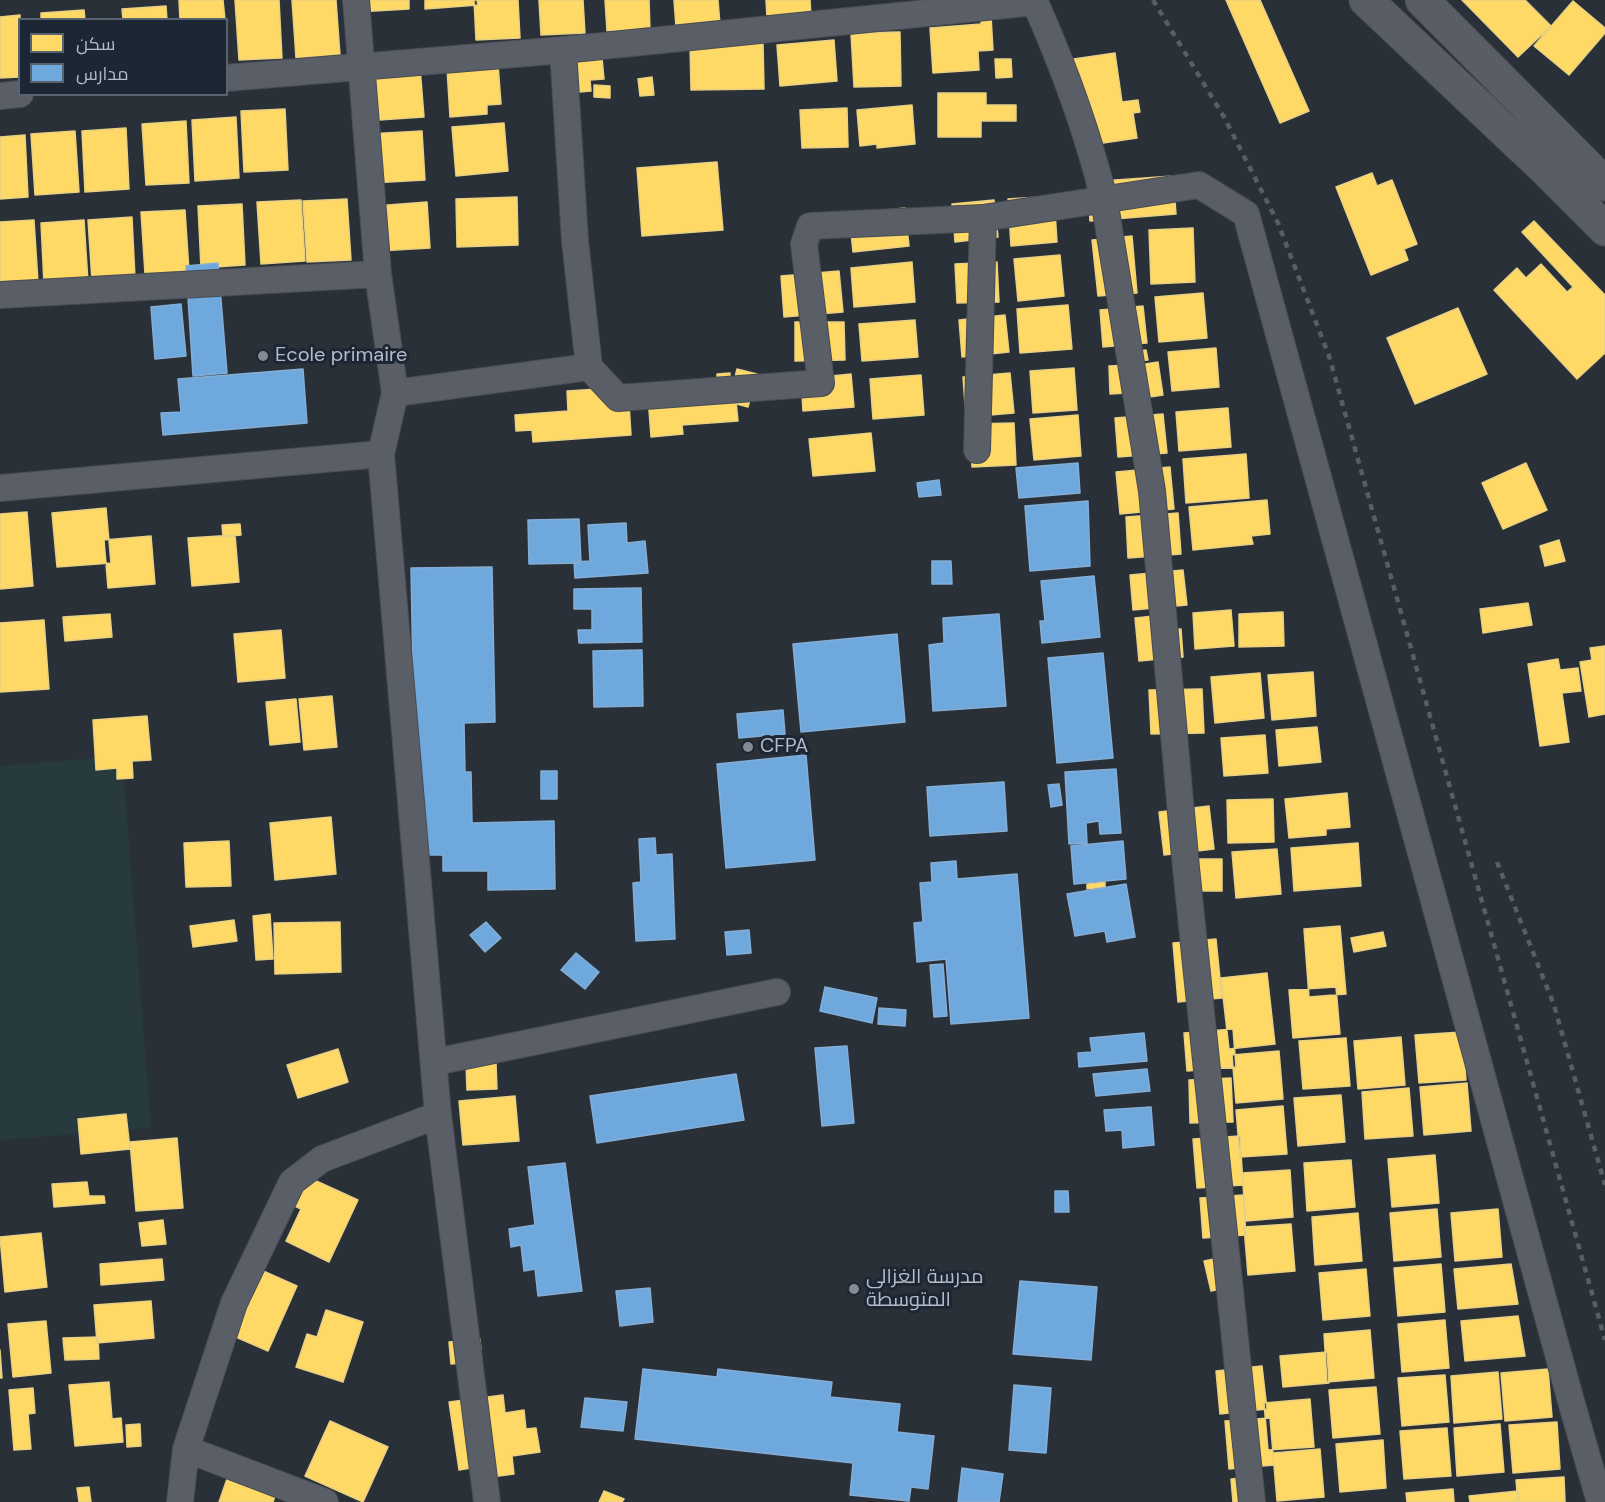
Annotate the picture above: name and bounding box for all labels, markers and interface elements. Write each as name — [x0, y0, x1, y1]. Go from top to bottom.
legend — [18, 18, 228, 96]
text: سكن — [76, 32, 115, 56]
text: مدارس — [76, 62, 129, 86]
place label: Ecole primaire — [275, 344, 407, 368]
marker: Ecole primaire — [256, 349, 270, 363]
place label: CFPA — [760, 735, 808, 759]
marker: CFPA — [741, 740, 755, 754]
place label: مدرسة الغزالي المتوسطة — [866, 1266, 984, 1313]
marker: مدرسة الغزالي المتوسطة — [847, 1282, 861, 1296]

